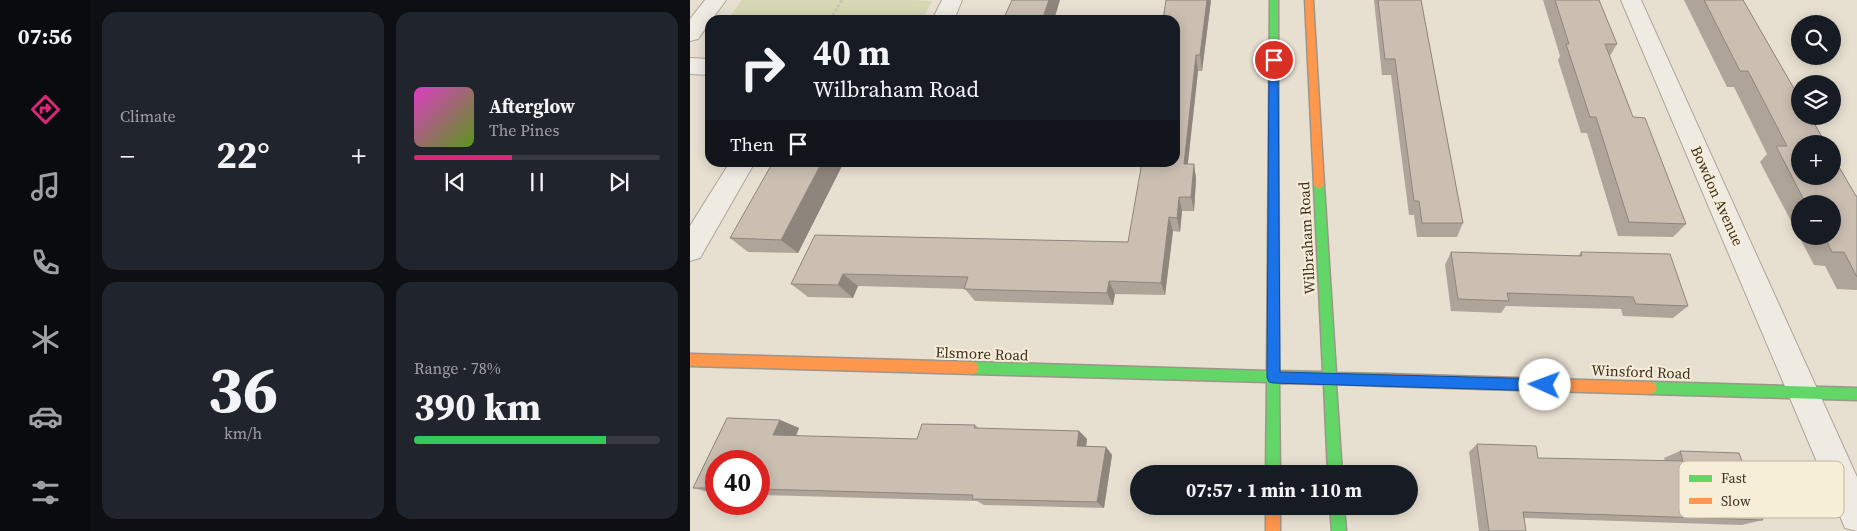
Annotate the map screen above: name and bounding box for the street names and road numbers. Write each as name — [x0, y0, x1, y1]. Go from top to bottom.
street label: Bowdon Avenue — [1686, 142, 1749, 249]
street label: Wilbraham Road — [1293, 181, 1320, 295]
street label: Elsmore Road — [935, 341, 1029, 366]
street label: Winsford Road — [1591, 359, 1692, 384]

